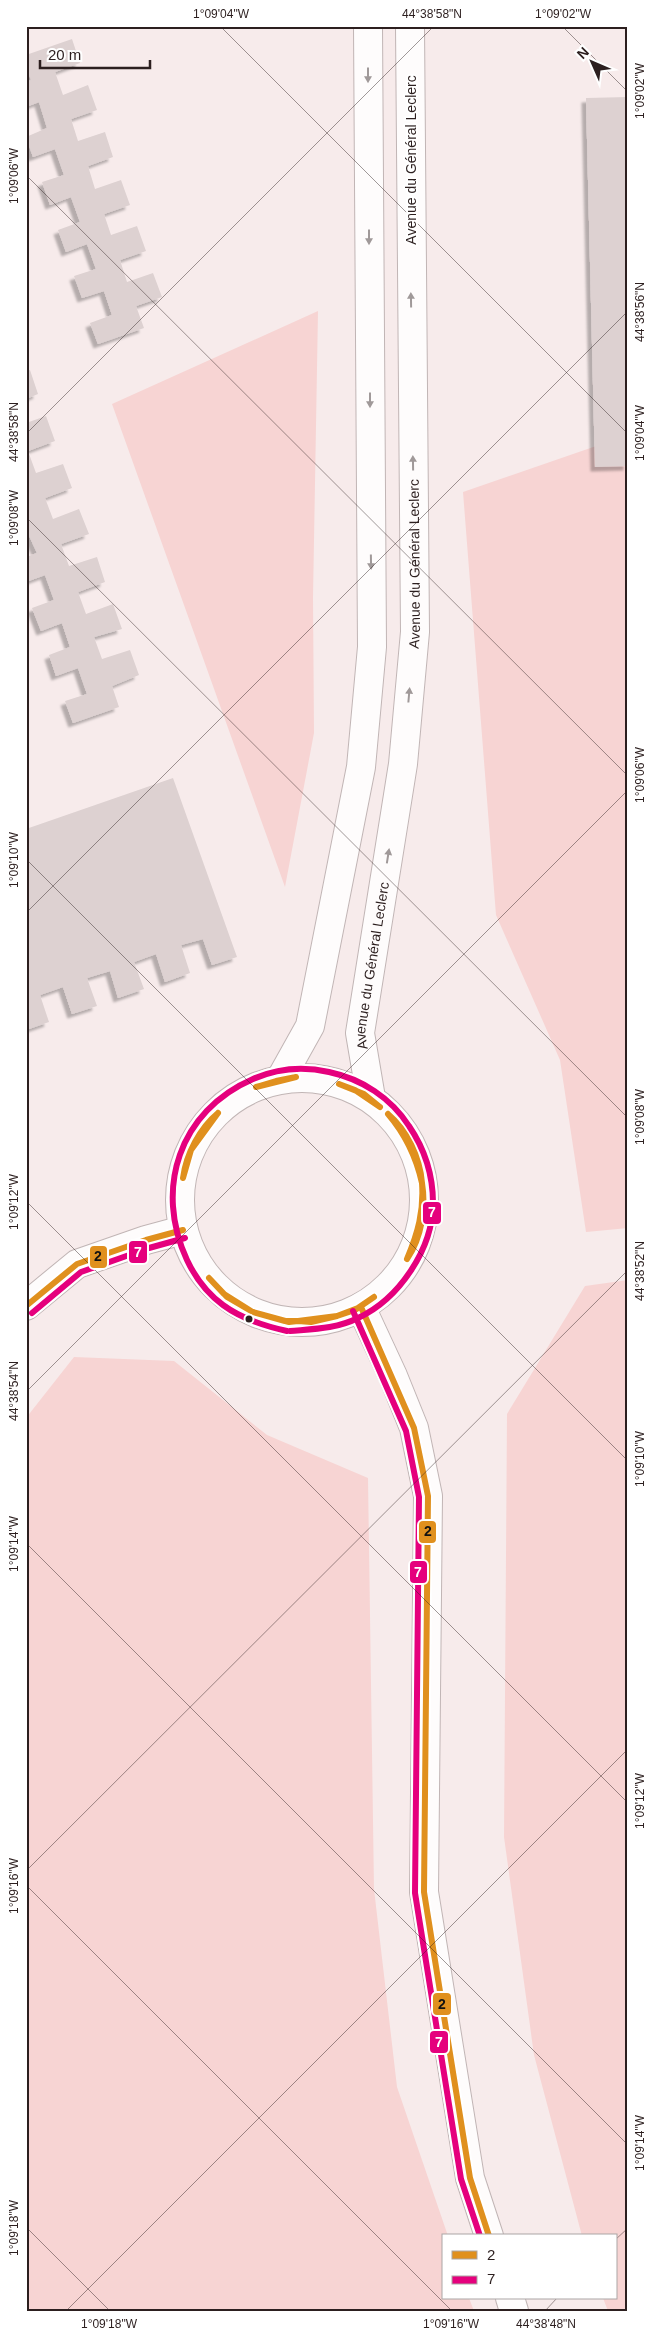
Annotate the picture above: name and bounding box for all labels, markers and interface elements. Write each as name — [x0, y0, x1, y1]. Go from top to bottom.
text: 1°09'04"W — [193, 7, 250, 21]
text: 44°38'58"N — [402, 7, 462, 21]
text: 1°09'02"W — [535, 7, 592, 21]
scale bar — [40, 38, 150, 70]
north arrow — [566, 38, 616, 88]
text: N — [574, 44, 592, 62]
text: 20 m — [48, 46, 81, 63]
text: 1°09'02"W — [633, 62, 647, 119]
one-way arrow — [364, 67, 372, 83]
street label: Avenue du Général Leclerc — [403, 75, 419, 245]
text: 1°09'06"W — [7, 147, 21, 204]
one-way arrow — [365, 230, 373, 246]
text: 44°38'56"N — [633, 282, 647, 342]
one-way arrow — [407, 292, 415, 308]
one-way arrow — [366, 392, 374, 408]
text: 44°38'58"N — [7, 402, 21, 462]
text: 1°09'04"W — [633, 404, 647, 461]
one-way arrow — [409, 455, 417, 471]
street label: Avenue du Général Leclerc — [406, 479, 423, 649]
text: 1°09'08"W — [7, 489, 21, 546]
one-way arrow — [367, 555, 375, 571]
one-way arrow — [405, 687, 413, 703]
text: 1°09'06"W — [633, 746, 647, 803]
text: 1°09'10"W — [7, 831, 21, 888]
one-way arrow — [384, 848, 392, 864]
street label: Avenue du Général Leclerc — [352, 881, 392, 1051]
text: 1°09'08"W — [633, 1088, 647, 1145]
text: 1°09'12"W — [7, 1173, 21, 1230]
line badge: 7 — [422, 1201, 442, 1225]
text: 7 — [428, 1204, 436, 1220]
line badge: 7 — [128, 1240, 148, 1264]
text: 44°38'52"N — [633, 1241, 647, 1301]
text: 7 — [134, 1244, 142, 1260]
line badge: 2 — [89, 1245, 108, 1269]
text: 2 — [94, 1248, 102, 1264]
unlabelled marker — [244, 1314, 254, 1324]
text: 44°38'54"N — [7, 1361, 21, 1421]
text: 1°09'10"W — [633, 1430, 647, 1487]
text: 1°09'14"W — [7, 1515, 21, 1572]
line badge: 2 — [418, 1520, 437, 1544]
text: 2 — [424, 1523, 432, 1539]
line badge: 7 — [409, 1560, 428, 1584]
text: 7 — [414, 1564, 422, 1580]
text: 1°09'12"W — [633, 1772, 647, 1829]
text: 1°09'16"W — [7, 1857, 21, 1914]
line badge: 2 — [432, 1992, 452, 2016]
text: 2 — [438, 1996, 446, 2012]
line badge: 7 — [429, 2030, 449, 2054]
text: 7 — [435, 2034, 443, 2050]
text: 1°09'14"W — [633, 2114, 647, 2171]
text: 1°09'18"W — [7, 2199, 21, 2256]
legend — [442, 2234, 616, 2300]
text: 2 — [487, 2246, 495, 2263]
text: 7 — [487, 2270, 495, 2287]
text: 1°09'18"W — [81, 2317, 138, 2331]
text: 1°09'16"W — [423, 2317, 480, 2331]
text: 44°38'48"N — [516, 2317, 576, 2331]

